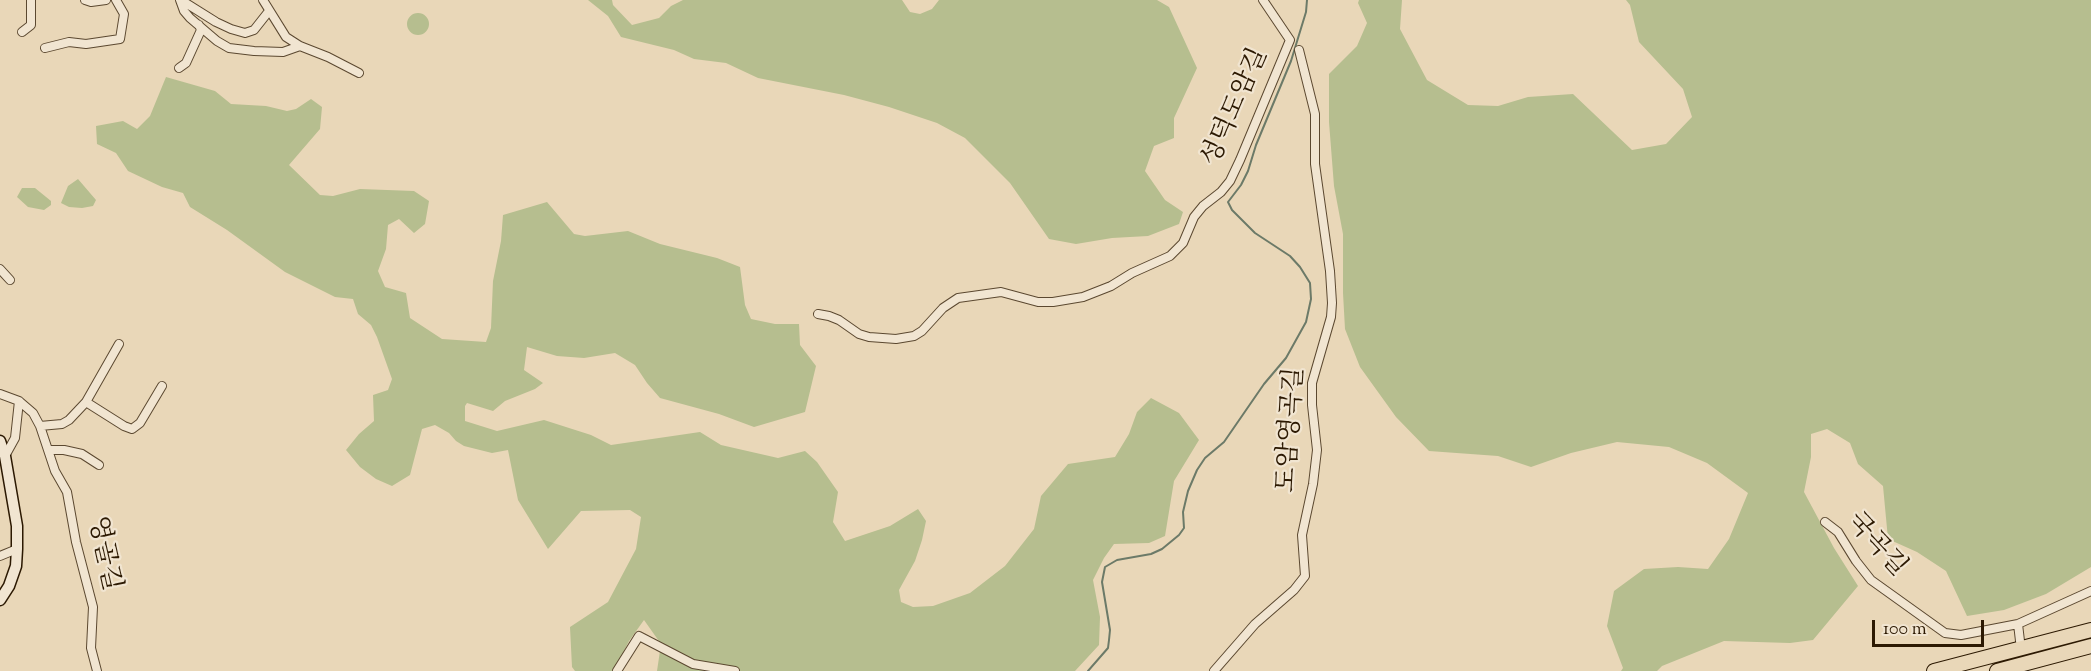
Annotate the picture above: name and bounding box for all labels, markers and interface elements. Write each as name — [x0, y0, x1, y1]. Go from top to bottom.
street label: 성덕도암길 — [1197, 44, 1277, 172]
street label: 도암영곡길 — [1273, 366, 1313, 494]
street label: 국곡길 — [1838, 508, 1912, 584]
street label: 영골길 — [79, 514, 125, 594]
scale bar — [1875, 608, 1988, 646]
text: 100 m — [1883, 617, 1927, 643]

